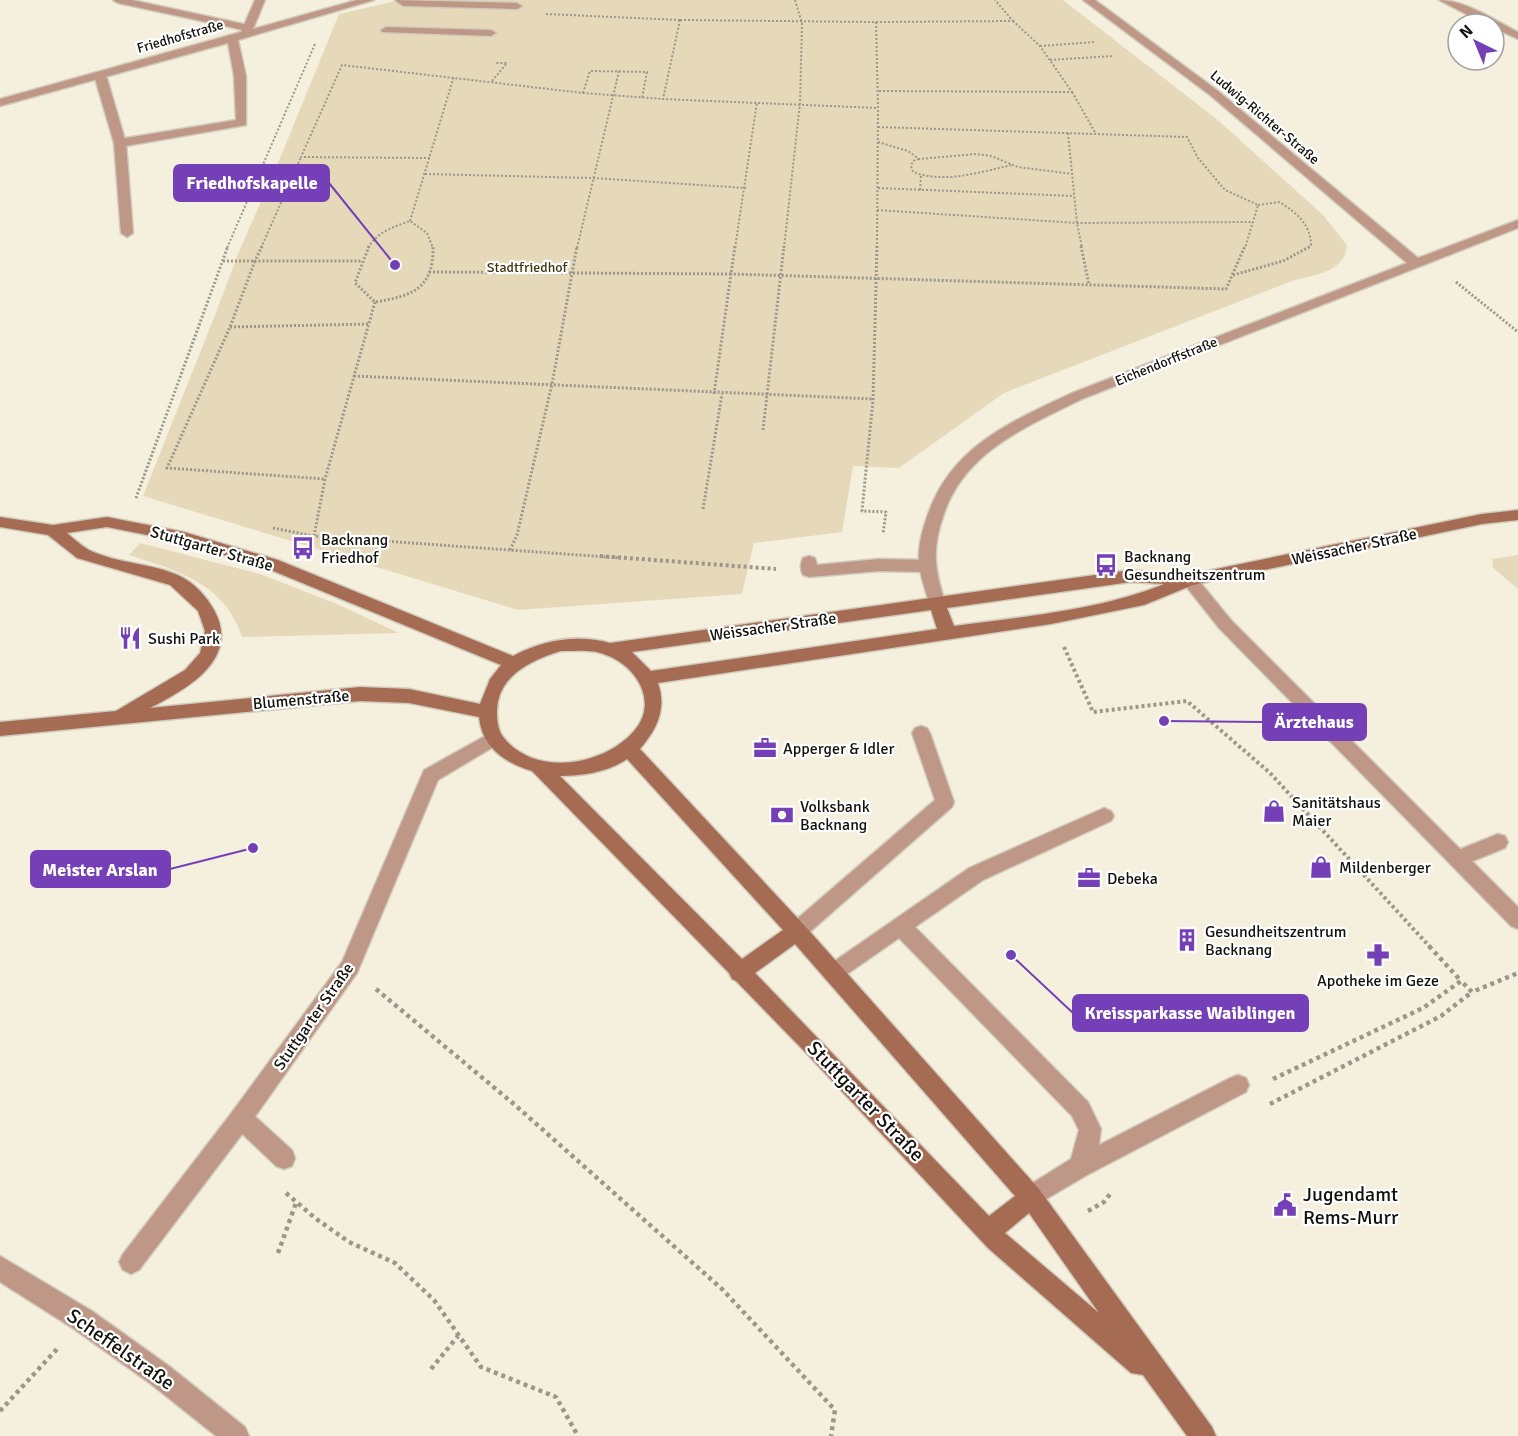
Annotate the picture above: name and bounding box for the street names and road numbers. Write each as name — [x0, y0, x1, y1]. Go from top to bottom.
street label: Friedhofstraße — [135, 16, 225, 57]
street label: Ludwig-Richter-Straße — [1207, 67, 1323, 168]
street label: Eichendorffstraße — [1113, 333, 1220, 390]
street label: Stuttgarter Straße — [148, 522, 275, 576]
street label: Weissacher Straße — [1290, 524, 1419, 570]
street label: Weissacher Straße — [709, 608, 838, 646]
street label: Blumenstraße — [252, 686, 350, 714]
street label: Stuttgarter Straße — [269, 959, 358, 1074]
street label: Stuttgarter Straße — [802, 1036, 930, 1167]
street label: Scheffelstraße — [62, 1303, 179, 1396]

